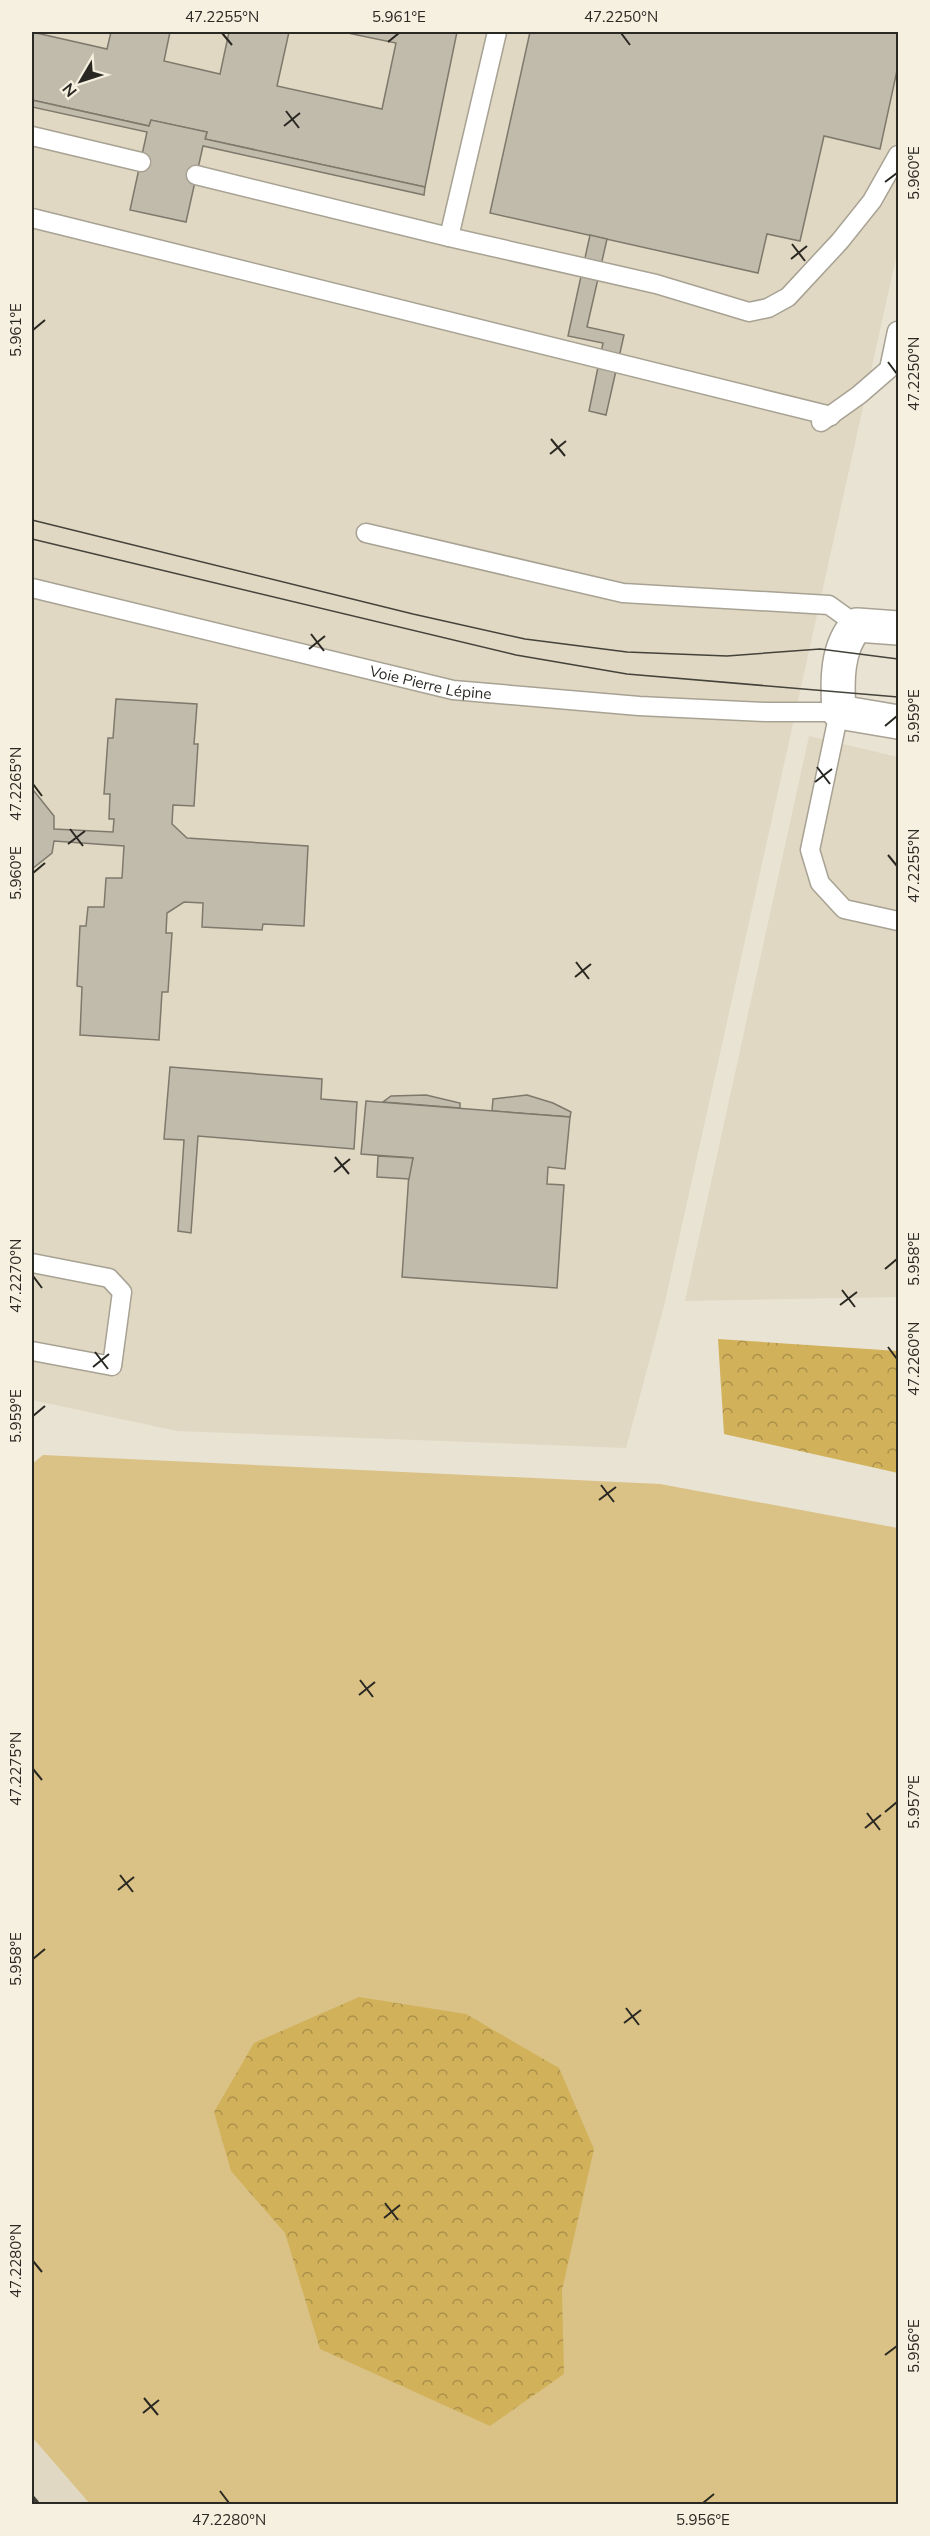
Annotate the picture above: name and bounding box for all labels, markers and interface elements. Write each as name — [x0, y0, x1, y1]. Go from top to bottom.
text: 47.2255°N — [185, 7, 259, 26]
text: 5.961°E — [372, 7, 426, 26]
text: 47.2250°N — [584, 7, 658, 26]
north arrow — [51, 51, 111, 111]
text: N — [58, 79, 81, 101]
text: 5.960°E — [904, 146, 923, 200]
text: 5.961°E — [6, 303, 25, 357]
text: 47.2250°N — [904, 337, 923, 411]
street label: Voie Pierre Lépine — [368, 661, 493, 703]
text: 5.959°E — [904, 689, 923, 743]
text: 47.2265°N — [6, 747, 25, 821]
text: 47.2255°N — [904, 829, 923, 903]
text: 5.960°E — [6, 846, 25, 900]
text: 5.958°E — [904, 1232, 923, 1286]
text: 47.2270°N — [6, 1239, 25, 1313]
text: 47.2260°N — [904, 1322, 923, 1396]
text: 5.959°E — [6, 1389, 25, 1443]
text: 47.2275°N — [6, 1732, 25, 1806]
text: 5.957°E — [904, 1775, 923, 1829]
text: 5.958°E — [6, 1932, 25, 1986]
text: 47.2280°N — [6, 2224, 25, 2298]
text: 5.956°E — [904, 2319, 923, 2373]
text: 47.2280°N — [192, 2510, 266, 2529]
text: 5.956°E — [676, 2510, 730, 2529]

